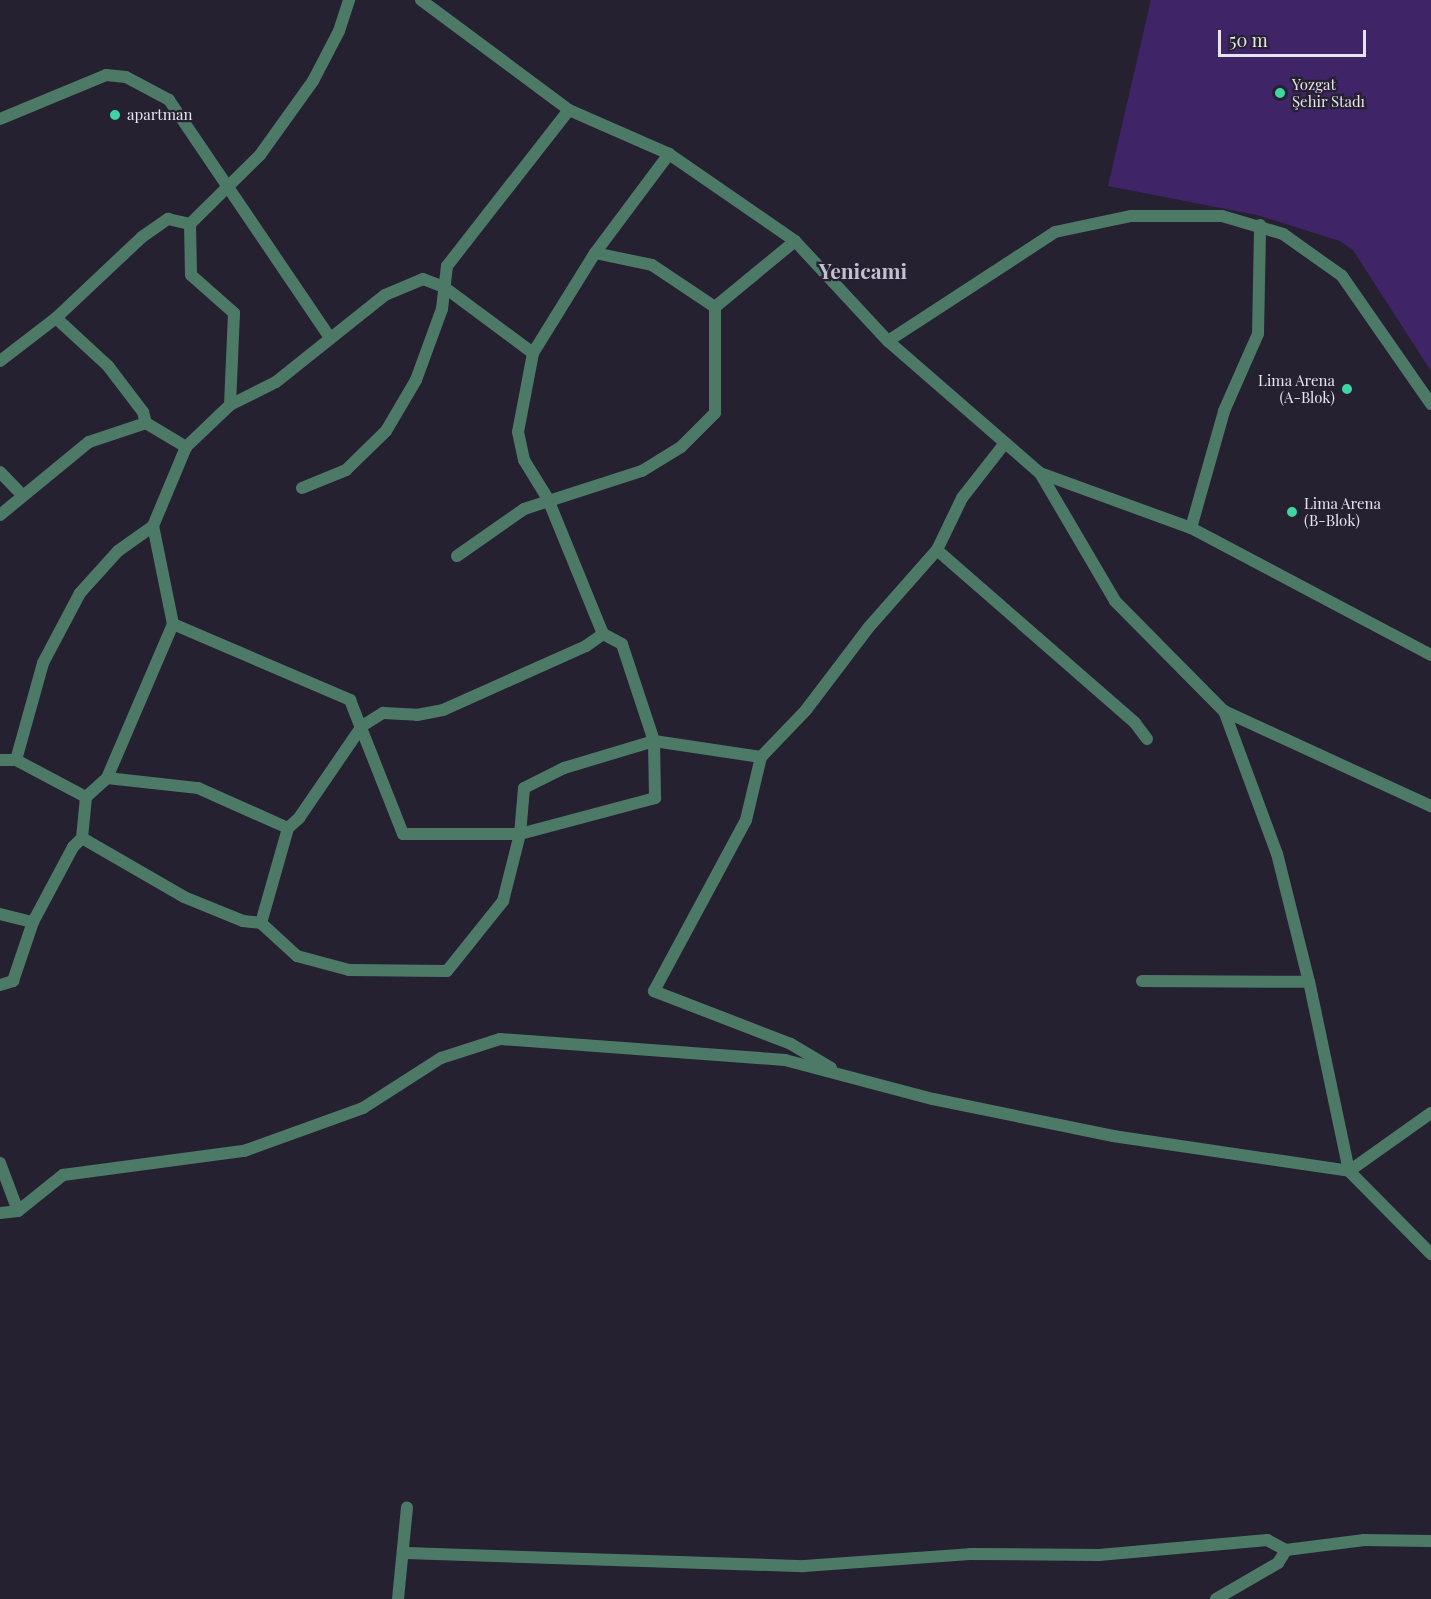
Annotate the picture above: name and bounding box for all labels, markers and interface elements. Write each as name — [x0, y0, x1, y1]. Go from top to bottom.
scale bar — [1221, 18, 1370, 56]
text: 50 m — [1229, 28, 1268, 52]
place label: Yozgat Şehir Stadı — [1292, 75, 1365, 110]
marker: Yozgat Şehir Stadı — [1273, 86, 1287, 100]
place label: apartman — [127, 106, 192, 124]
marker: apartman — [108, 108, 122, 122]
district label: Yenicami — [819, 257, 907, 283]
place label: Lima Arena (A-Blok) — [1257, 371, 1335, 406]
marker: Lima Arena (A-Blok) — [1340, 382, 1354, 396]
place label: Lima Arena (B-Blok) — [1304, 494, 1382, 529]
marker: Lima Arena (B-Blok) — [1285, 505, 1299, 519]

